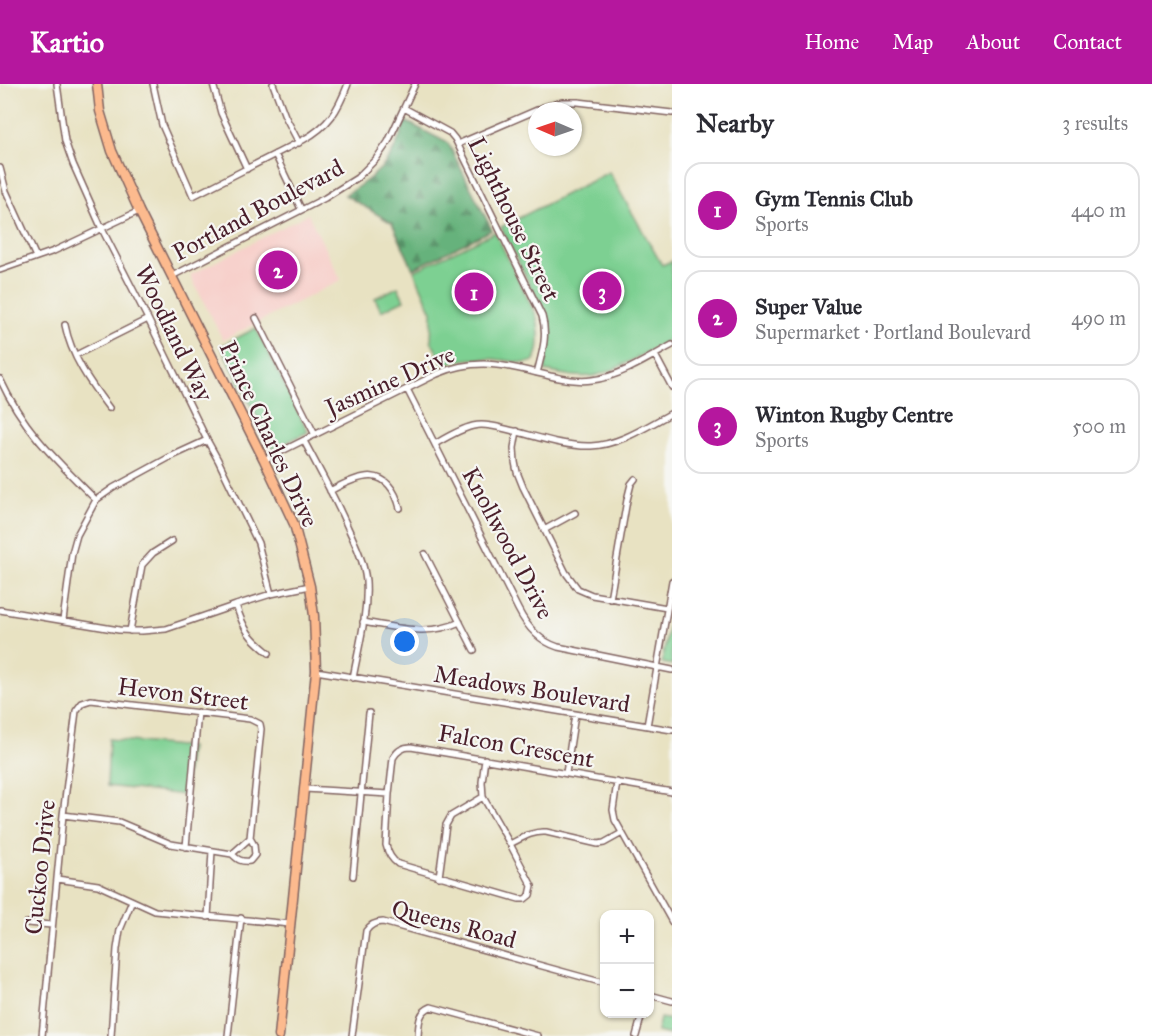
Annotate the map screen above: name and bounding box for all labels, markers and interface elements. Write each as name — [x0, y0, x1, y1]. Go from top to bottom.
text: Kartio — [30, 25, 104, 60]
text: Home — [804, 29, 859, 55]
text: Map — [892, 29, 933, 55]
text: About — [966, 29, 1020, 55]
text: Contact — [1053, 29, 1122, 55]
north arrow — [528, 102, 582, 156]
text: Nearby — [696, 107, 774, 139]
text: 3 results — [1062, 111, 1128, 135]
street label: Lighthouse Street — [461, 132, 567, 307]
street label: Portland Boulevard — [167, 152, 349, 268]
text: Gym Tennis Club — [755, 185, 913, 212]
text: 1 — [714, 198, 721, 222]
text: 440 m — [1071, 198, 1126, 222]
text: Sports — [755, 212, 809, 236]
pin: 2 — [258, 248, 298, 292]
street label: Woodland Way — [128, 260, 220, 407]
pin: 3 — [582, 268, 622, 314]
pin: 1 — [454, 270, 494, 314]
text: Super Value — [755, 293, 862, 320]
text: 2 — [713, 306, 722, 330]
text: 490 m — [1071, 306, 1126, 330]
text: Supermarket · Portland Boulevard — [755, 320, 1031, 344]
street label: Prince Charles Drive — [213, 336, 325, 532]
street label: Jasmine Drive — [318, 339, 459, 424]
text: Winton Rugby Centre — [755, 401, 953, 428]
text: 3 — [714, 414, 722, 438]
text: 500 m — [1072, 414, 1126, 438]
text: Sports — [755, 428, 809, 452]
street label: Knollwood Drive — [455, 462, 561, 624]
your location — [390, 627, 419, 656]
street label: Meadows Boulevard — [432, 659, 632, 719]
street label: Hevon Street — [116, 671, 251, 717]
street label: Falcon Crescent — [436, 718, 597, 775]
street label: Cuckoo Drive — [18, 798, 62, 936]
street label: Queens Road — [388, 893, 520, 955]
map controls — [600, 910, 654, 1018]
button: + — [600, 910, 654, 964]
button: − — [600, 964, 654, 1018]

